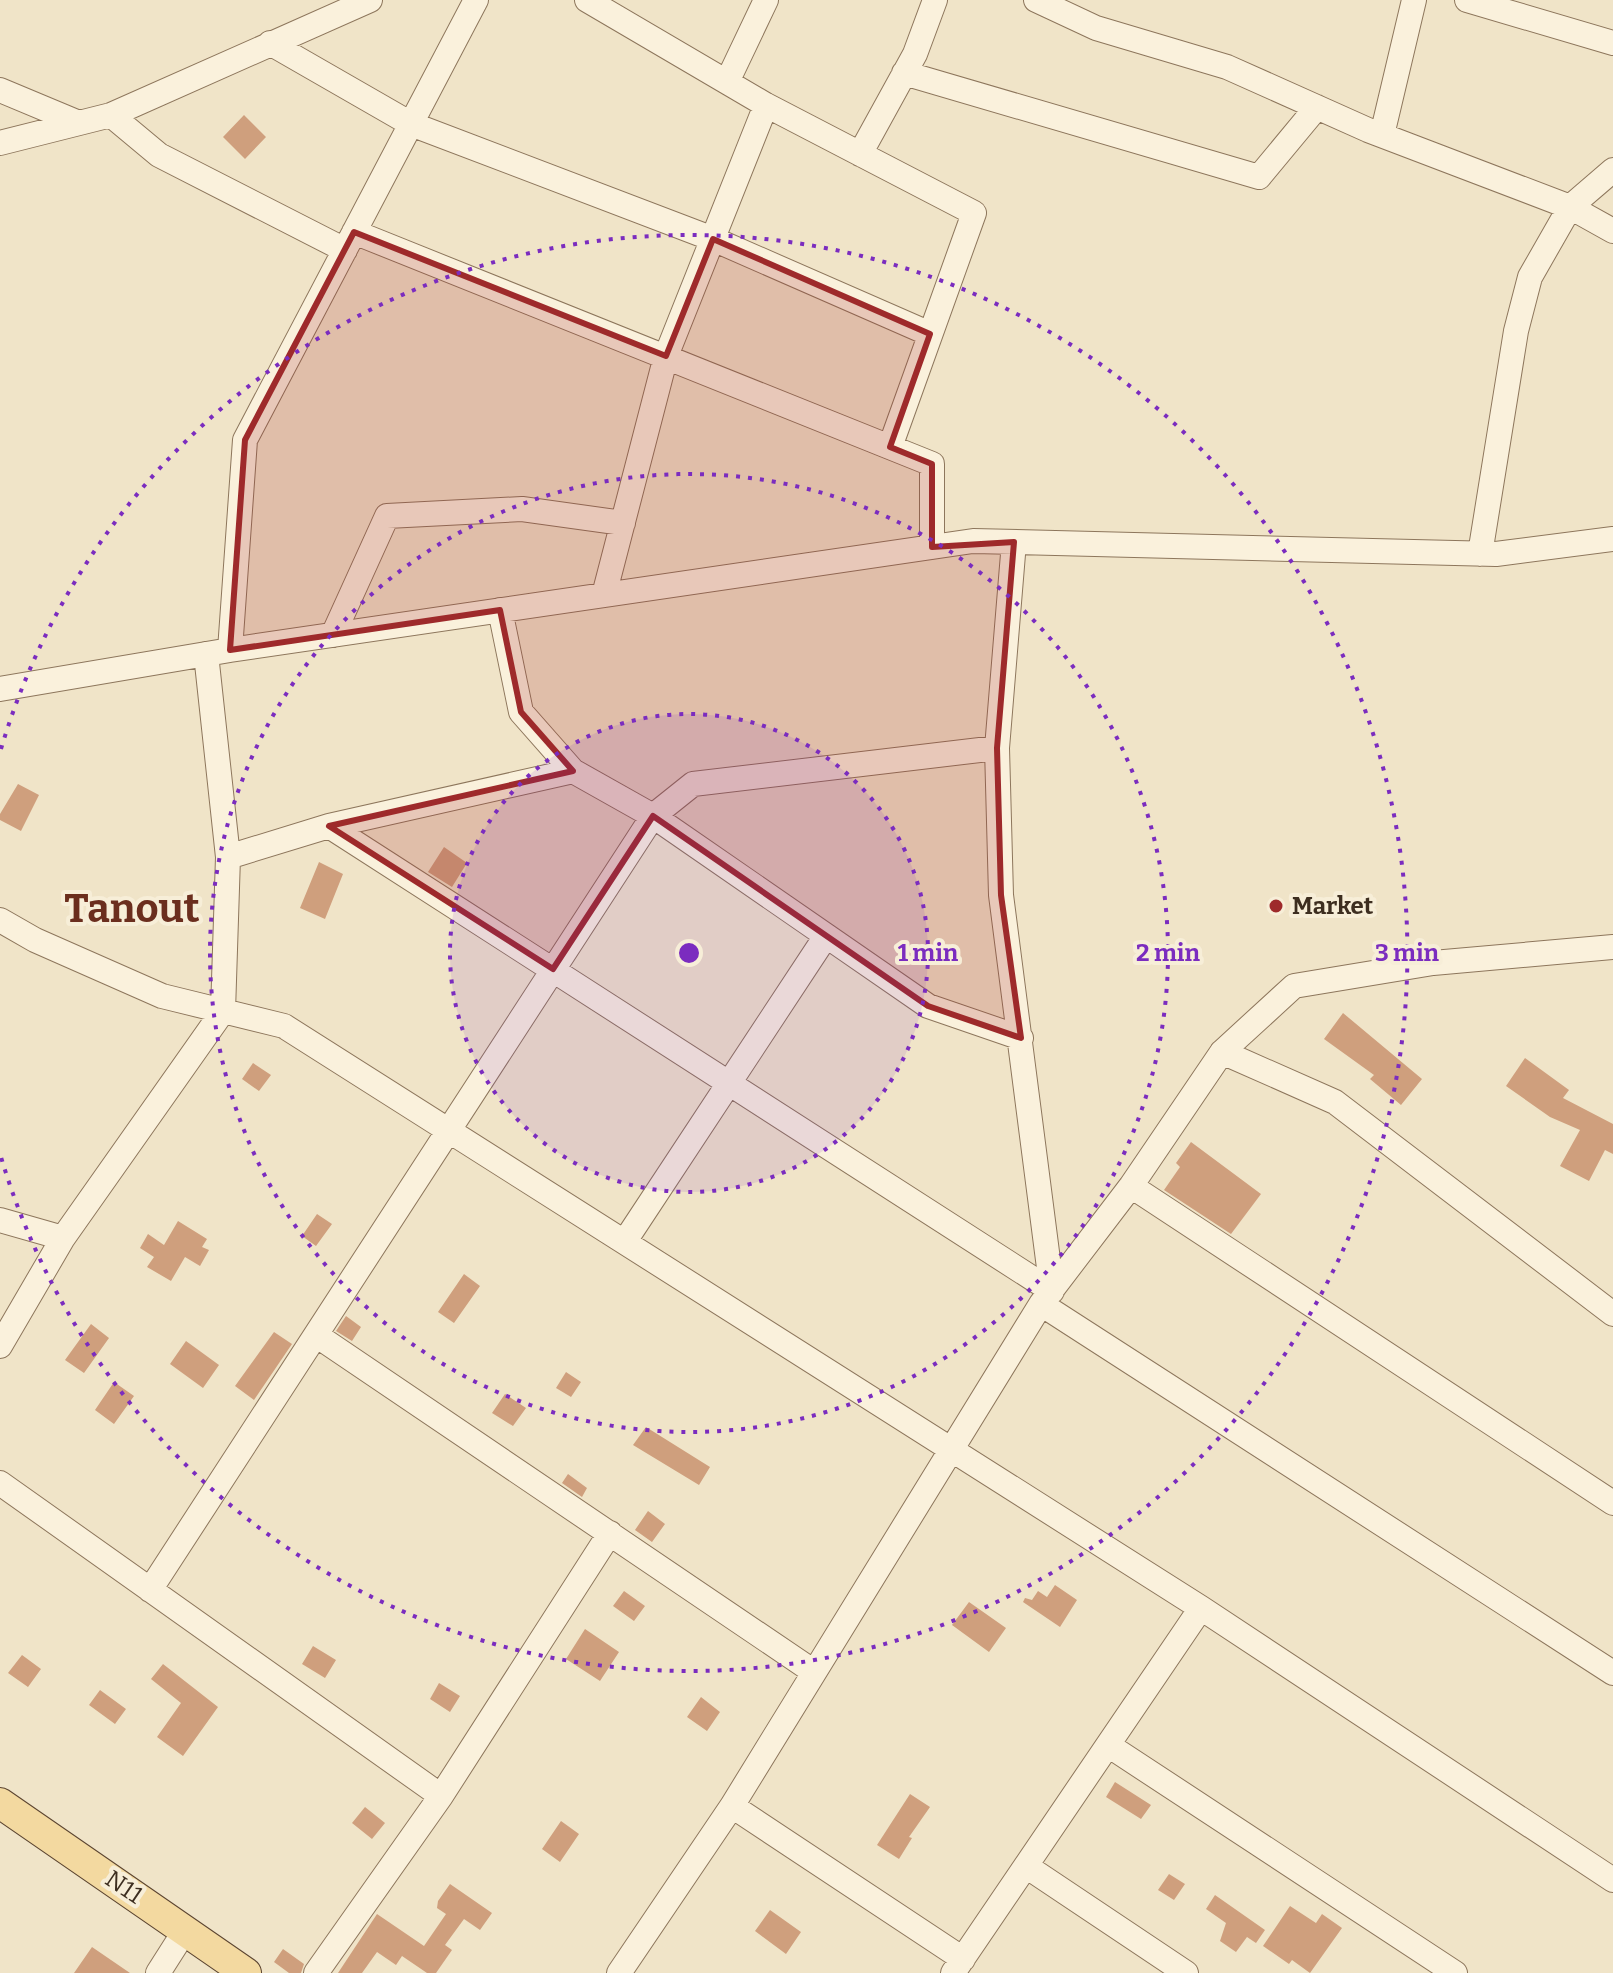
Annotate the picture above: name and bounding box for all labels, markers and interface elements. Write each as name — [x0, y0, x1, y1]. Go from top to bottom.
district label: Tanout — [64, 885, 200, 933]
place label: Market — [1292, 892, 1374, 920]
marker: Market — [1267, 897, 1285, 915]
centre of rings — [675, 939, 703, 967]
text: 1 min — [898, 939, 959, 967]
text: 2 min — [1136, 939, 1200, 967]
text: 3 min — [1375, 939, 1440, 967]
street label: N11 — [100, 1865, 148, 1910]

